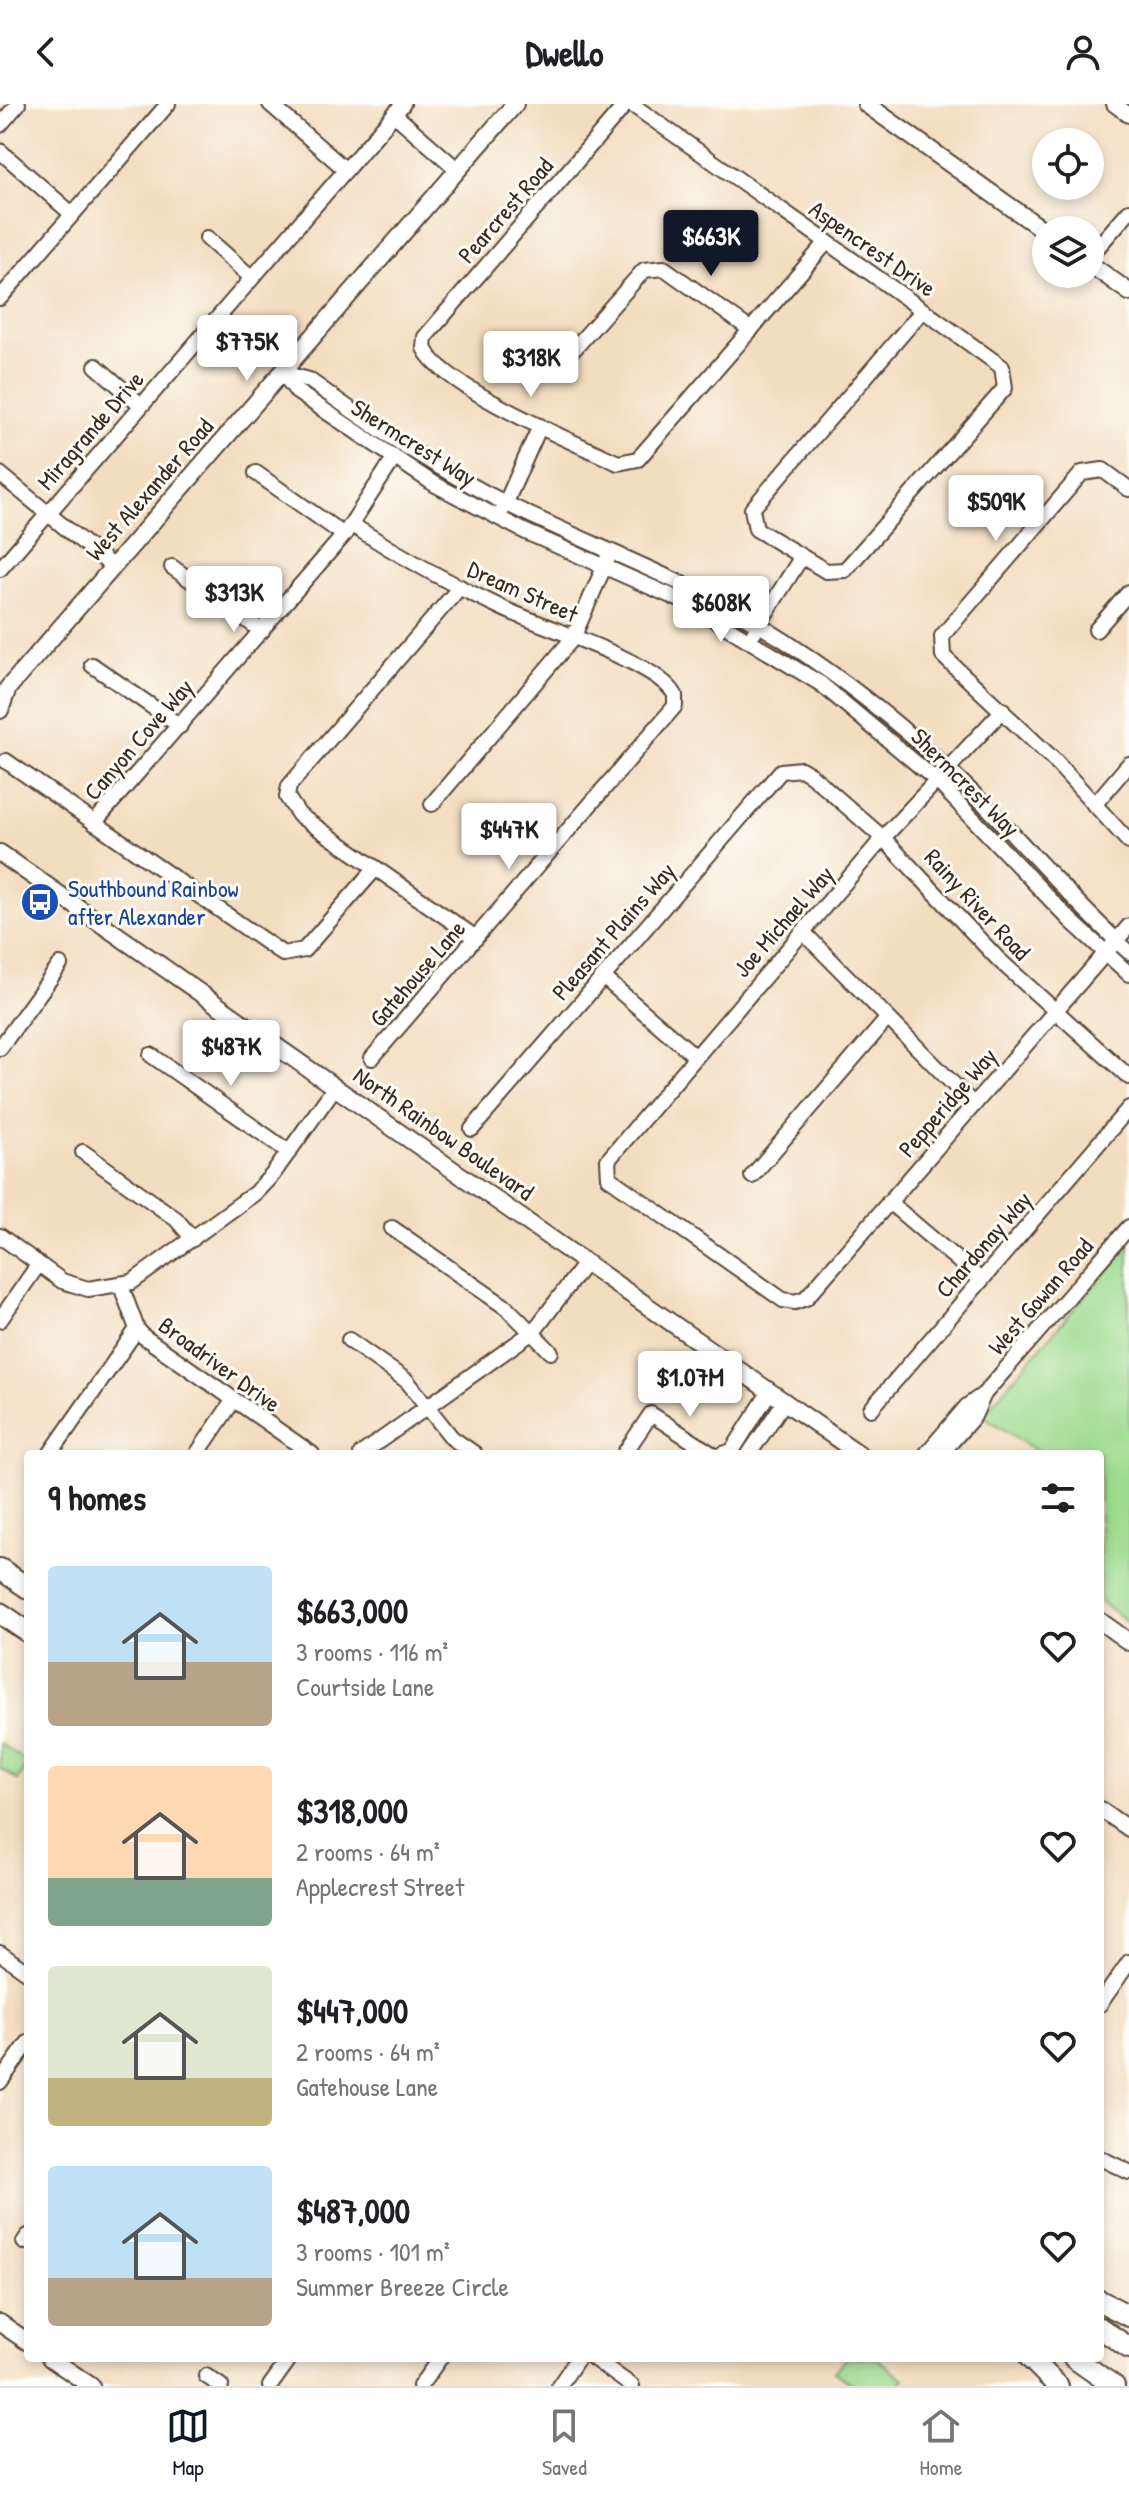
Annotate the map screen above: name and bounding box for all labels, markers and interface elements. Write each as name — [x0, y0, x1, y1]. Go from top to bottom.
text: Dwello — [525, 28, 604, 77]
icon: back — [24, 30, 68, 74]
icon: person — [1061, 30, 1105, 74]
map controls — [1032, 128, 1104, 288]
button: locate — [1032, 128, 1104, 200]
street label: Pearcrest Road — [450, 150, 560, 270]
street label: Aspencrest Drive — [803, 192, 943, 304]
pin: $663K — [655, 210, 767, 278]
button: layers — [1032, 216, 1104, 288]
text: $663K — [681, 218, 741, 253]
pin: $775K — [191, 315, 303, 383]
text: $775K — [215, 323, 279, 358]
pin: $318K — [475, 331, 587, 399]
text: $318K — [501, 339, 561, 374]
street label: Miragrande Drive — [29, 363, 151, 496]
street label: Shermcrest Way — [345, 391, 483, 493]
street label: West Alexander Road — [78, 411, 220, 567]
pin: $509K — [940, 475, 1052, 543]
text: $509K — [967, 483, 1025, 518]
street label: Dream Street — [463, 553, 584, 630]
pin: $313K — [178, 566, 290, 634]
text: $313K — [204, 574, 264, 609]
pin: $608K — [665, 576, 777, 644]
text: $608K — [691, 584, 751, 619]
street label: Canyon Cove Way — [76, 671, 200, 807]
street label: Shermcrest Way — [905, 721, 1027, 843]
pin: $447K — [453, 803, 565, 871]
text: $447K — [479, 811, 539, 846]
street label: Rainy River Road — [918, 841, 1038, 967]
street label: Pleasant Plains Way — [544, 855, 682, 1007]
street label: Joe Michael Way — [726, 858, 840, 984]
place label: Southbound Rainbow after Alexander — [68, 872, 239, 932]
bus stop icon: Southbound Rainbow after Alexander — [19, 881, 61, 923]
street label: Gatehouse Lane — [362, 913, 472, 1033]
pin: $487K — [175, 1020, 287, 1088]
text: $487K — [201, 1028, 261, 1063]
street label: Pepperidge Way — [891, 1040, 1003, 1164]
street label: North Rainbow Boulevard — [347, 1059, 541, 1207]
street label: Chardonay Way — [928, 1184, 1038, 1304]
street label: West Gowan Road — [980, 1231, 1100, 1361]
street label: Broadriver Drive — [153, 1309, 288, 1419]
pin: $1.07M — [625, 1351, 755, 1419]
text: $1.07M — [656, 1359, 724, 1394]
text: 9 homes — [48, 1475, 146, 1521]
icon: filters — [1036, 1476, 1080, 1520]
text: $663,000 — [296, 1588, 408, 1634]
icon: home — [112, 1598, 208, 1694]
icon: heart — [1036, 1624, 1080, 1668]
text: 3 rooms · 116 m² — [296, 1634, 448, 1669]
text: Courtside Lane — [296, 1669, 434, 1704]
text: $318,000 — [296, 1788, 408, 1834]
icon: home — [112, 1798, 208, 1894]
icon: heart — [1036, 1824, 1080, 1868]
text: 2 rooms · 64 m² — [296, 1834, 440, 1869]
text: Applecrest Street — [296, 1869, 464, 1904]
text: $447,000 — [296, 1988, 408, 2034]
icon: home — [112, 1998, 208, 2094]
icon: heart — [1036, 2024, 1080, 2068]
text: 2 rooms · 64 m² — [296, 2034, 440, 2069]
text: Gatehouse Lane — [296, 2069, 438, 2104]
text: $487,000 — [296, 2188, 410, 2234]
icon: home — [112, 2198, 208, 2294]
icon: heart — [1036, 2224, 1080, 2268]
text: 3 rooms · 101 m² — [296, 2234, 450, 2269]
text: Summer Breeze Circle — [296, 2269, 509, 2304]
tab: Map — [166, 2404, 210, 2482]
tab: Saved — [542, 2404, 587, 2482]
tab: Home — [919, 2404, 963, 2482]

